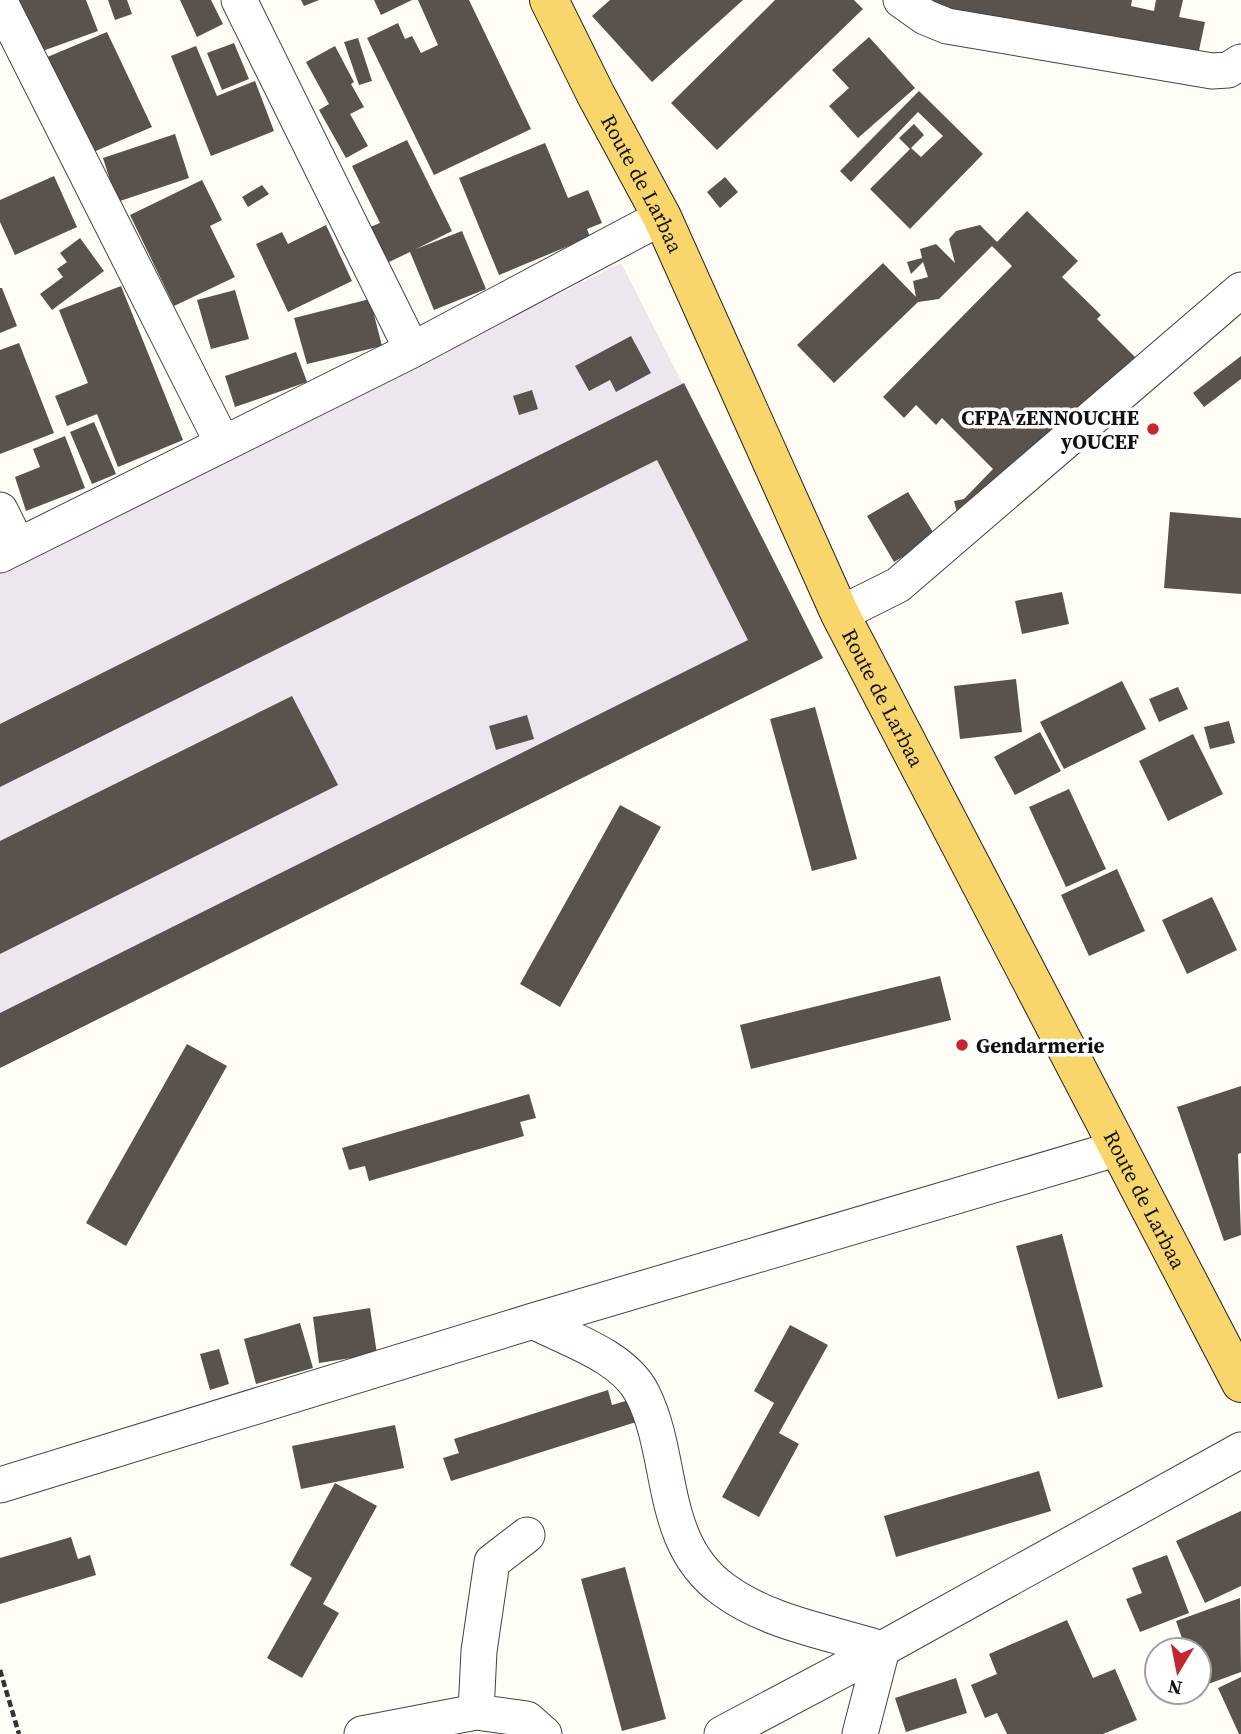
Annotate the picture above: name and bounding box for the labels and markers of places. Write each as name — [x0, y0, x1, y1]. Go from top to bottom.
place label: CFPA zENNOUCHE yOUCEF — [961, 403, 1139, 456]
marker: CFPA zENNOUCHE yOUCEF — [1145, 421, 1161, 437]
place label: Gendarmerie — [976, 1031, 1105, 1060]
marker: Gendarmerie — [954, 1037, 970, 1053]

